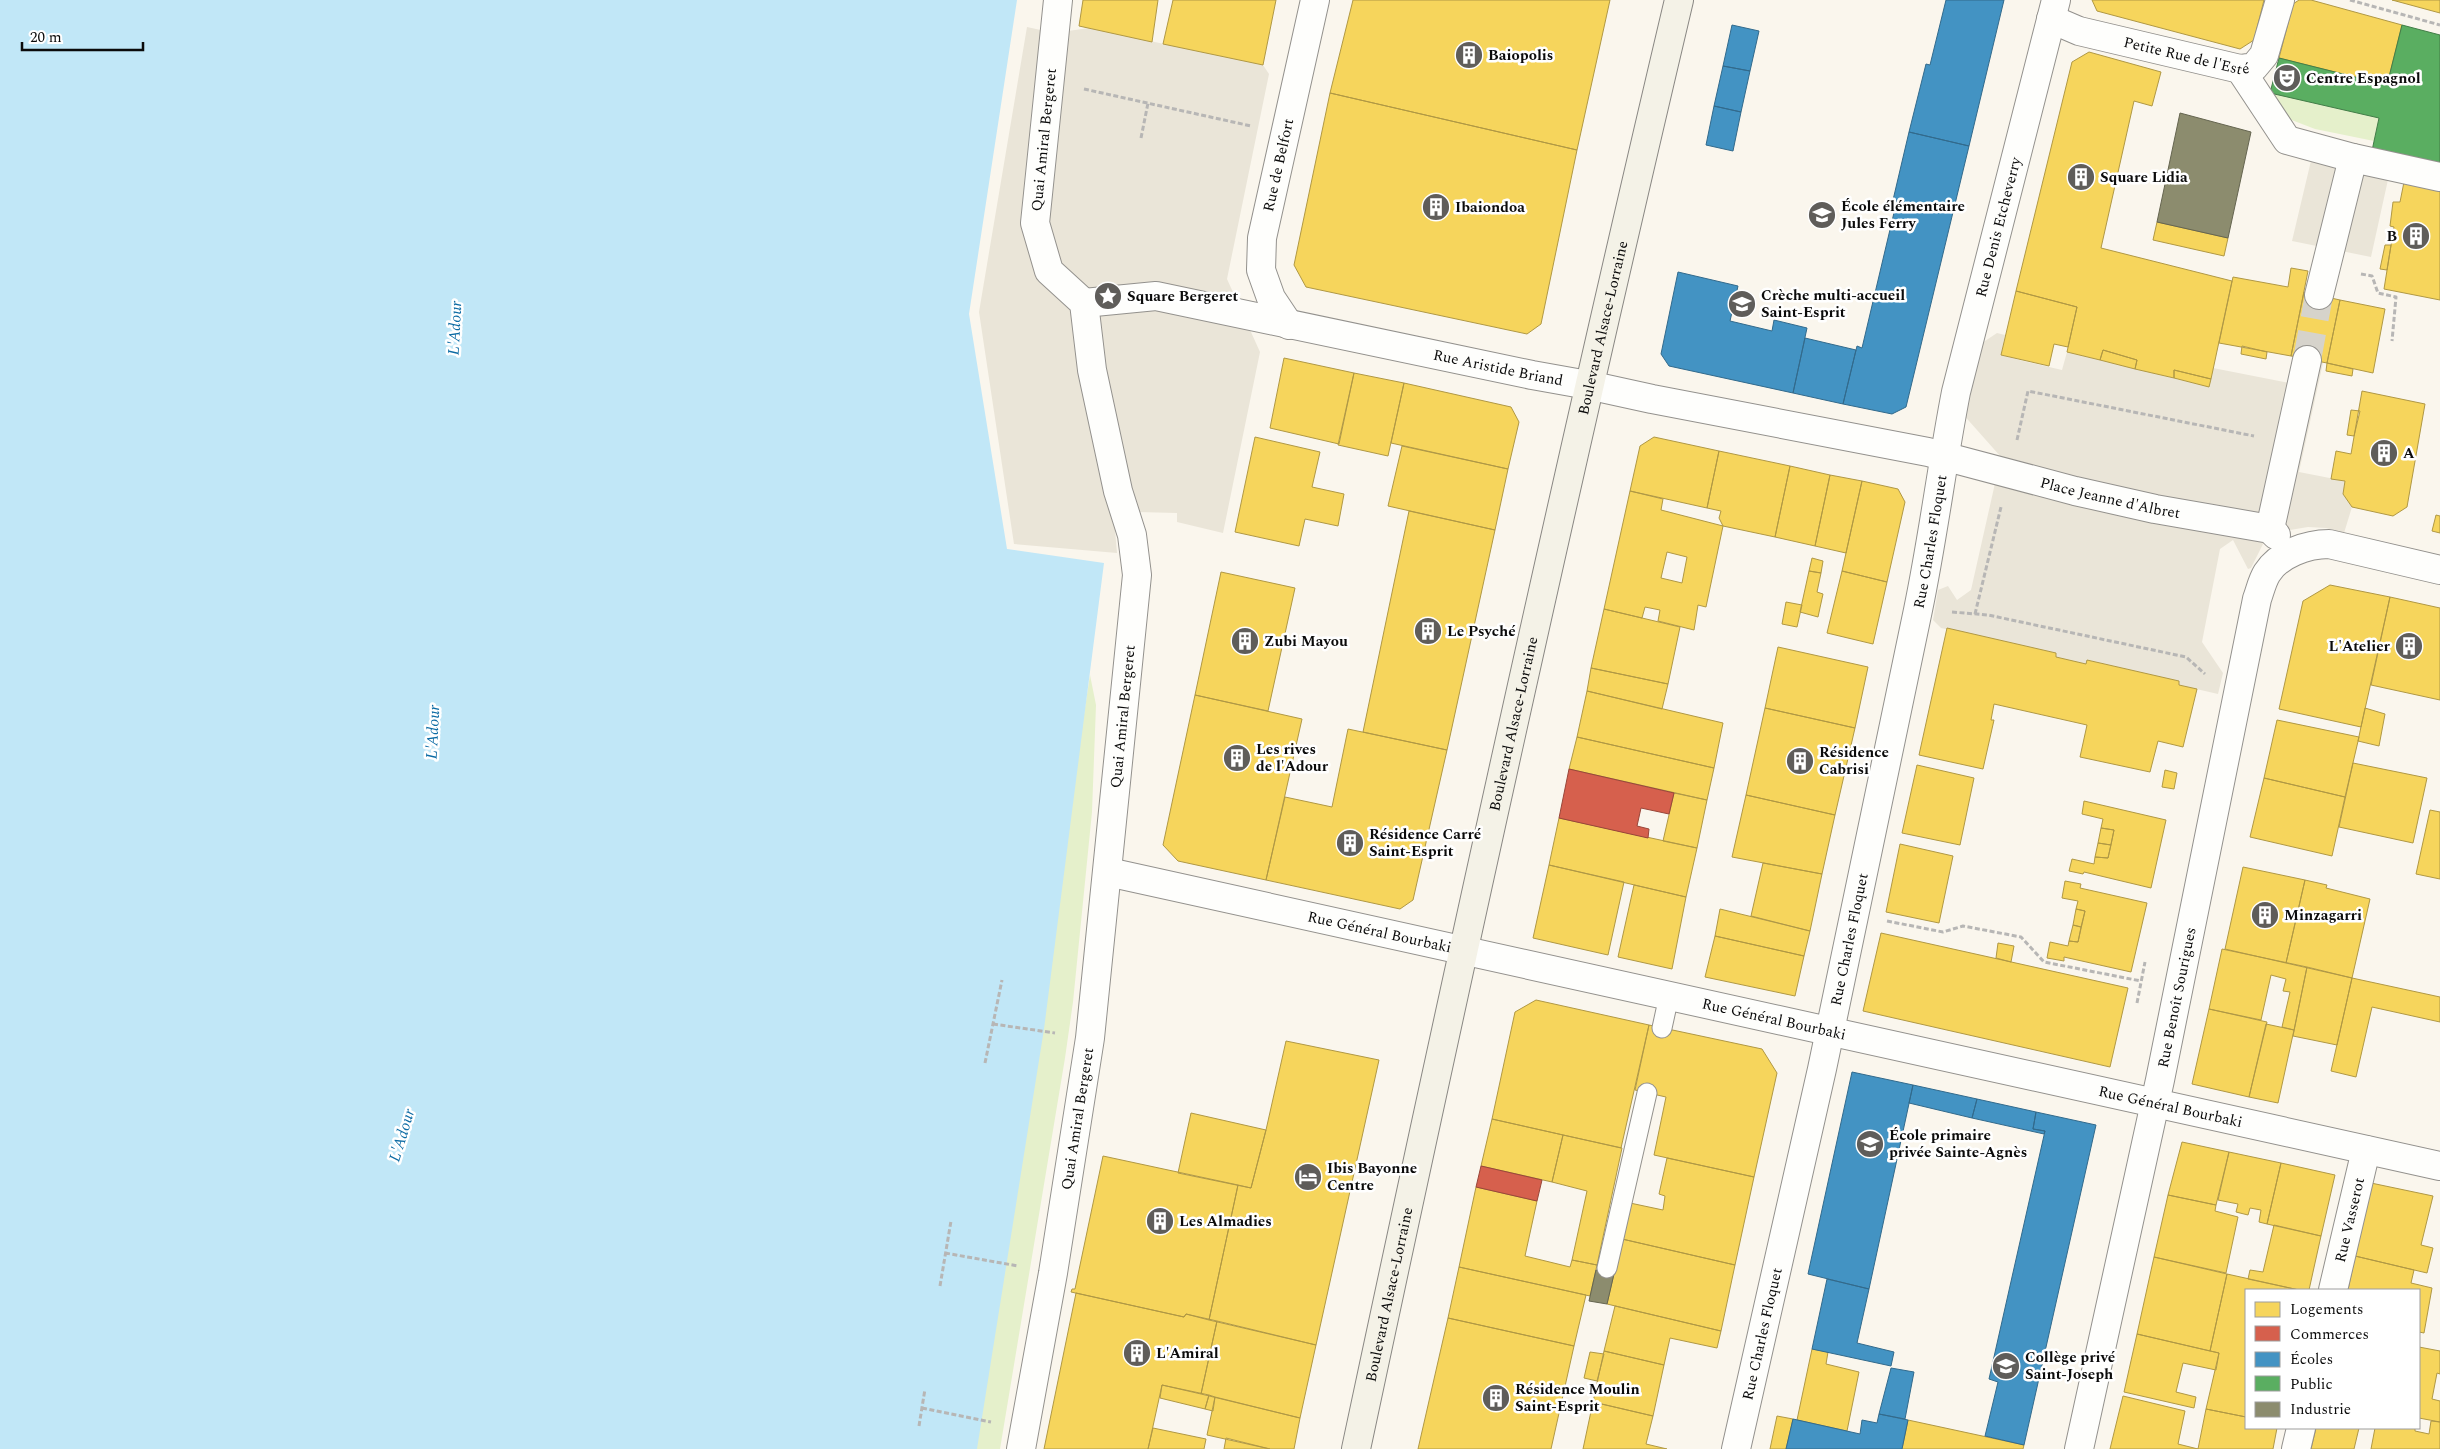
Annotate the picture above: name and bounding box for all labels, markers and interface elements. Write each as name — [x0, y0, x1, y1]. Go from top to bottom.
scale bar — [22, 20, 144, 52]
text: 20 m — [30, 26, 62, 49]
street label: Petite Rue de l'Esté — [2121, 31, 2251, 81]
building icon: Baiopolis — [1454, 40, 1484, 70]
place label: Baiopolis — [1488, 44, 1553, 67]
theatre icon: Centre Espagnol — [2272, 63, 2302, 93]
street label: Quai Amiral Bergeret — [1025, 67, 1063, 213]
place label: Centre Espagnol — [2306, 67, 2421, 90]
street label: Rue de Belfort — [1257, 116, 1300, 214]
street label: Rue Denis Etcheverry — [1970, 154, 2028, 300]
building icon: Square Lidia — [2066, 162, 2096, 192]
place label: Square Lidia — [2100, 166, 2188, 189]
building icon: Ibaiondoa — [1421, 192, 1451, 222]
place label: École élémentaire Jules Ferry — [1841, 195, 1965, 235]
place label: Ibaiondoa — [1455, 196, 1525, 219]
school or university icon: École élémentaire Jules Ferry — [1807, 200, 1837, 230]
building icon: B — [2401, 221, 2431, 251]
place label: B — [2386, 225, 2397, 248]
street label: Boulevard Alsace-Lorraine — [1572, 239, 1634, 417]
place icon: Square Bergeret — [1093, 281, 1123, 311]
place label: Crèche multi-accueil Saint-Esprit — [1761, 284, 1905, 324]
place label: Square Bergeret — [1127, 285, 1239, 308]
school or university icon: Crèche multi-accueil Saint-Esprit — [1727, 289, 1757, 319]
water label: L'Adour — [442, 300, 468, 356]
street label: Rue Aristide Briand — [1431, 344, 1565, 392]
building icon: A — [2369, 438, 2399, 468]
place label: A — [2403, 442, 2415, 465]
street label: Place Jeanne d'Albret — [2038, 471, 2182, 525]
street label: Rue Charles Floquet — [1908, 473, 1953, 611]
building icon: Le Psyché — [1413, 616, 1443, 646]
place label: Le Psyché — [1447, 620, 1516, 643]
building icon: Zubi Mayou — [1230, 626, 1260, 656]
place label: Zubi Mayou — [1264, 630, 1348, 653]
building icon: L'Atelier — [2394, 631, 2424, 661]
street label: Boulevard Alsace-Lorraine — [1483, 634, 1544, 813]
place label: L'Atelier — [2328, 635, 2391, 658]
street label: Quai Amiral Bergeret — [1104, 644, 1142, 789]
water label: L'Adour — [420, 704, 446, 760]
place label: Les rives de l'Adour — [1256, 738, 1329, 778]
place label: Résidence Cabrisi — [1819, 741, 1889, 781]
building icon: Les rives de l'Adour — [1222, 743, 1252, 773]
building icon: Résidence Cabrisi — [1785, 746, 1815, 776]
place label: Résidence Carré Saint-Esprit — [1369, 823, 1481, 863]
building icon: Résidence Carré Saint-Esprit — [1335, 828, 1365, 858]
street label: Rue Charles Floquet — [1825, 871, 1875, 1008]
building icon: Minzagarri — [2250, 900, 2280, 930]
place label: Minzagarri — [2284, 904, 2362, 927]
street label: Rue Général Bourbaki — [1305, 905, 1454, 959]
street label: Rue Benoît Sourigues — [2152, 925, 2203, 1070]
street label: Rue Général Bourbaki — [1700, 992, 1848, 1047]
street label: Quai Amiral Bergeret — [1055, 1046, 1100, 1192]
street label: Rue Général Bourbaki — [2096, 1080, 2244, 1134]
water label: L'Adour — [383, 1105, 422, 1165]
place label: École primaire privée Sainte-Agnès — [1889, 1124, 2027, 1164]
school or university icon: École primaire privée Sainte-Agnès — [1855, 1129, 1885, 1159]
place label: Ibis Bayonne Centre — [1327, 1157, 1417, 1197]
hotel icon: Ibis Bayonne Centre — [1293, 1162, 1323, 1192]
street label: Rue Vasserot — [2329, 1175, 2371, 1265]
street label: Boulevard Alsace-Lorraine — [1360, 1205, 1419, 1384]
building icon: Les Almadies — [1145, 1206, 1175, 1236]
place label: Les Almadies — [1179, 1210, 1272, 1233]
street label: Rue Charles Floquet — [1736, 1266, 1789, 1402]
legend — [2245, 1289, 2420, 1429]
text: Logements — [2290, 1298, 2364, 1321]
text: Commerces — [2290, 1323, 2369, 1346]
building icon: L'Amiral — [1122, 1338, 1152, 1368]
place label: L'Amiral — [1156, 1342, 1219, 1365]
place label: Collège privé Saint-Joseph — [2025, 1346, 2115, 1386]
text: Écoles — [2290, 1348, 2333, 1371]
school or university icon: Collège privé Saint-Joseph — [1991, 1351, 2021, 1381]
text: Public — [2290, 1373, 2333, 1396]
place label: Résidence Moulin Saint-Esprit — [1515, 1378, 1640, 1418]
building icon: Résidence Moulin Saint-Esprit — [1481, 1383, 1511, 1413]
text: Industrie — [2290, 1398, 2351, 1421]

